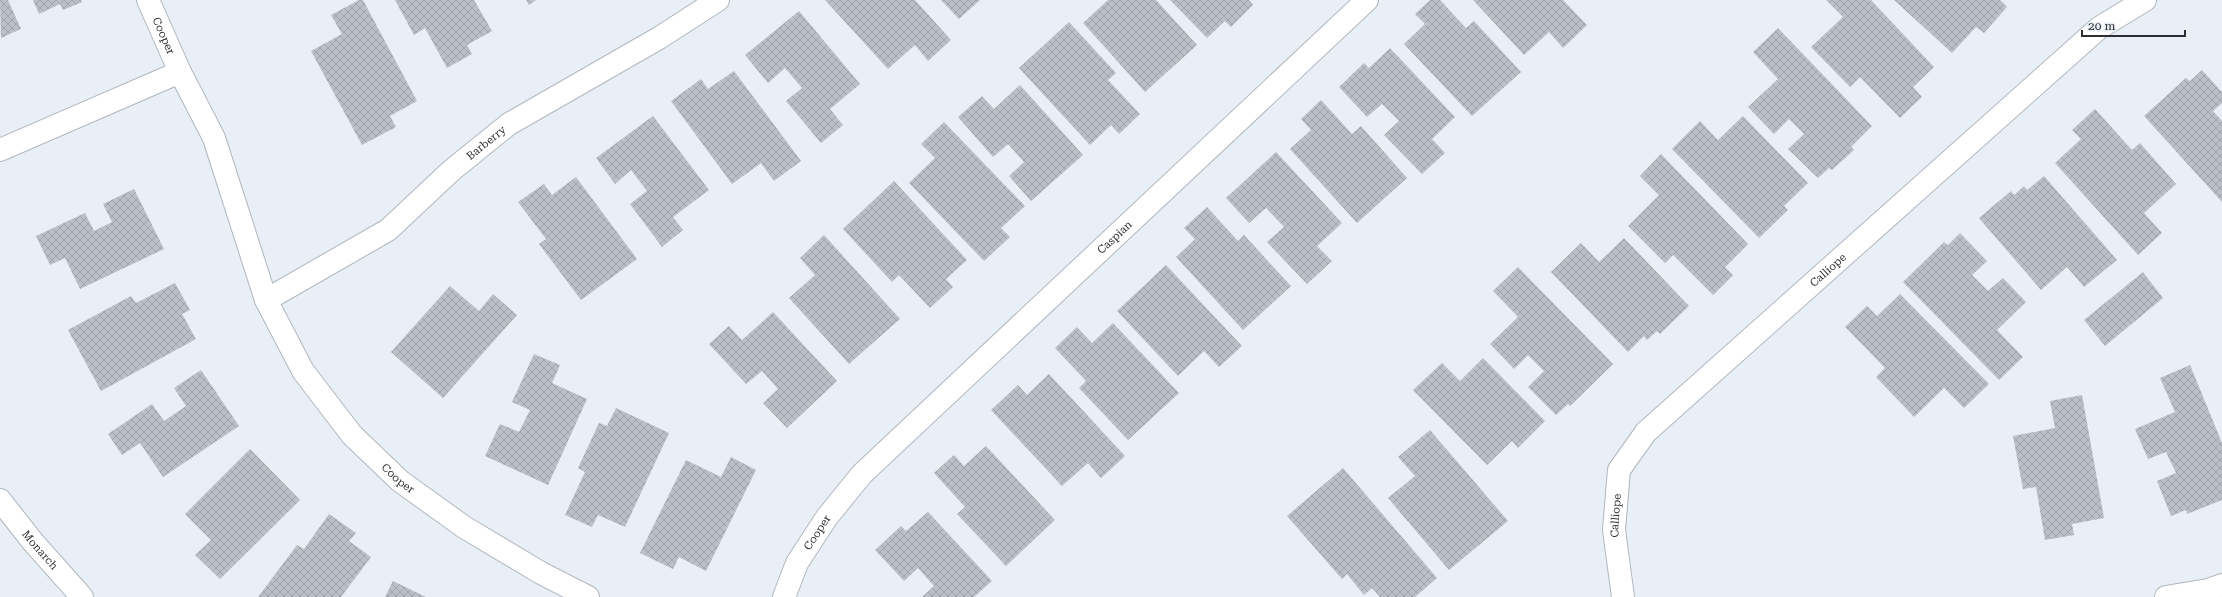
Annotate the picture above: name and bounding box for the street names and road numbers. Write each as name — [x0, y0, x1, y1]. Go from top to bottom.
street label: Cooper — [149, 15, 177, 57]
street label: Barberry — [464, 123, 509, 163]
street label: Caspian — [1095, 218, 1135, 257]
street label: Calliope — [1807, 251, 1849, 290]
street label: Cooper — [379, 461, 417, 496]
street label: Calliope — [1608, 493, 1624, 538]
street label: Cooper — [801, 512, 834, 553]
street label: Monarch — [19, 528, 60, 572]

